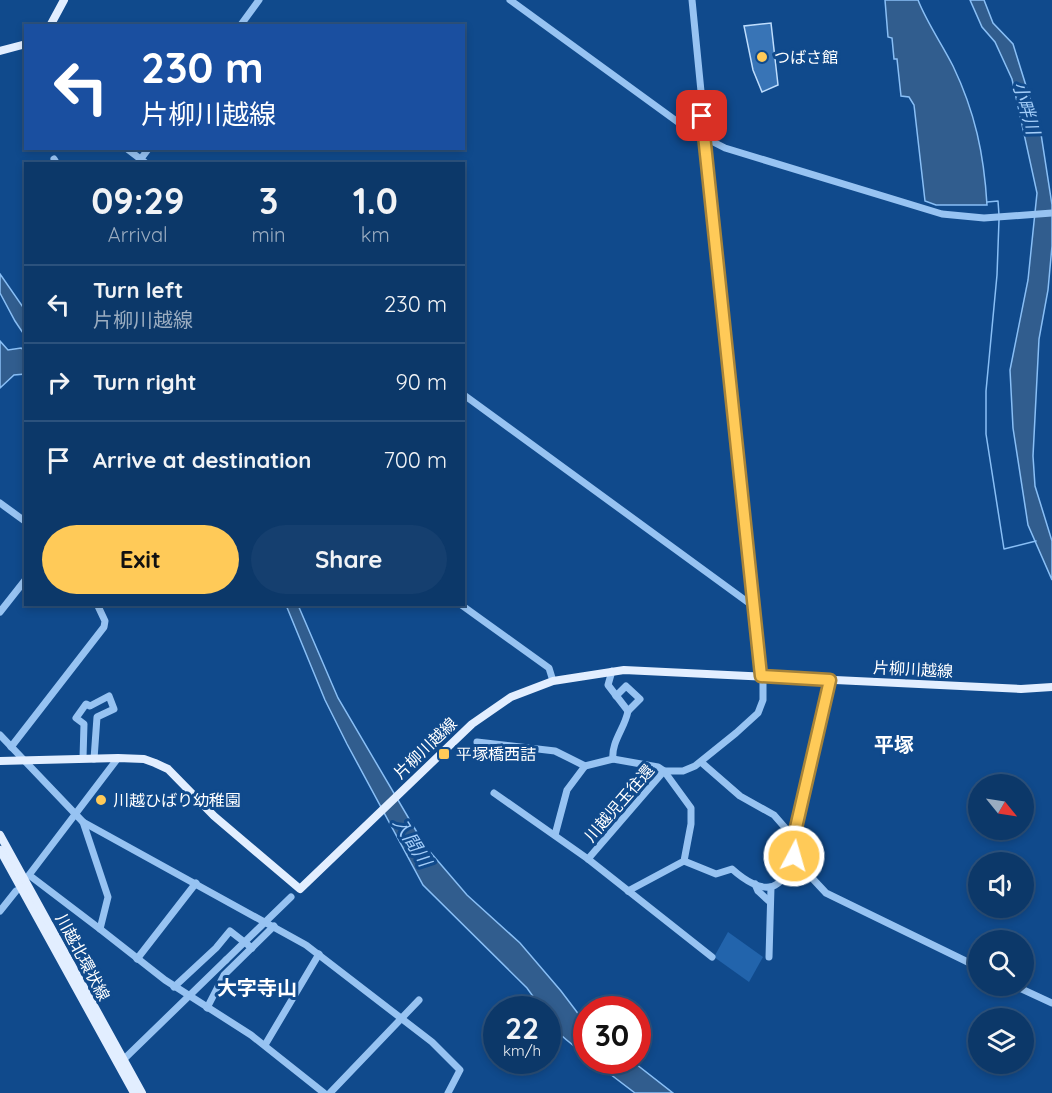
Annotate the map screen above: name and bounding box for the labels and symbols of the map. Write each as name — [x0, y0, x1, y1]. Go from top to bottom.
place label: つばさ館 — [774, 47, 838, 67]
marker: つばさ館 — [755, 50, 769, 64]
water label: 小畔川 — [1008, 79, 1046, 139]
pin — [676, 90, 727, 141]
street label: 片柳川越線 — [873, 657, 953, 681]
street label: 片柳川越線 — [389, 713, 461, 783]
district label: 平塚 — [874, 732, 914, 757]
place label: 平塚橋西詰 — [456, 744, 536, 764]
marker: 平塚橋西詰 — [437, 747, 451, 761]
street label: 川越児玉往還 — [580, 760, 658, 846]
north arrow — [968, 774, 1034, 840]
place label: 川越ひばり幼稚園 — [113, 790, 241, 810]
marker: 川越ひばり幼稚園 — [94, 793, 108, 807]
water label: 入間川 — [388, 813, 438, 872]
position arrow — [762, 824, 826, 888]
street label: 川越北環状線 — [52, 910, 114, 1004]
district label: 大字寺山 — [217, 975, 297, 1000]
speed limit sign: 30 — [573, 996, 651, 1074]

